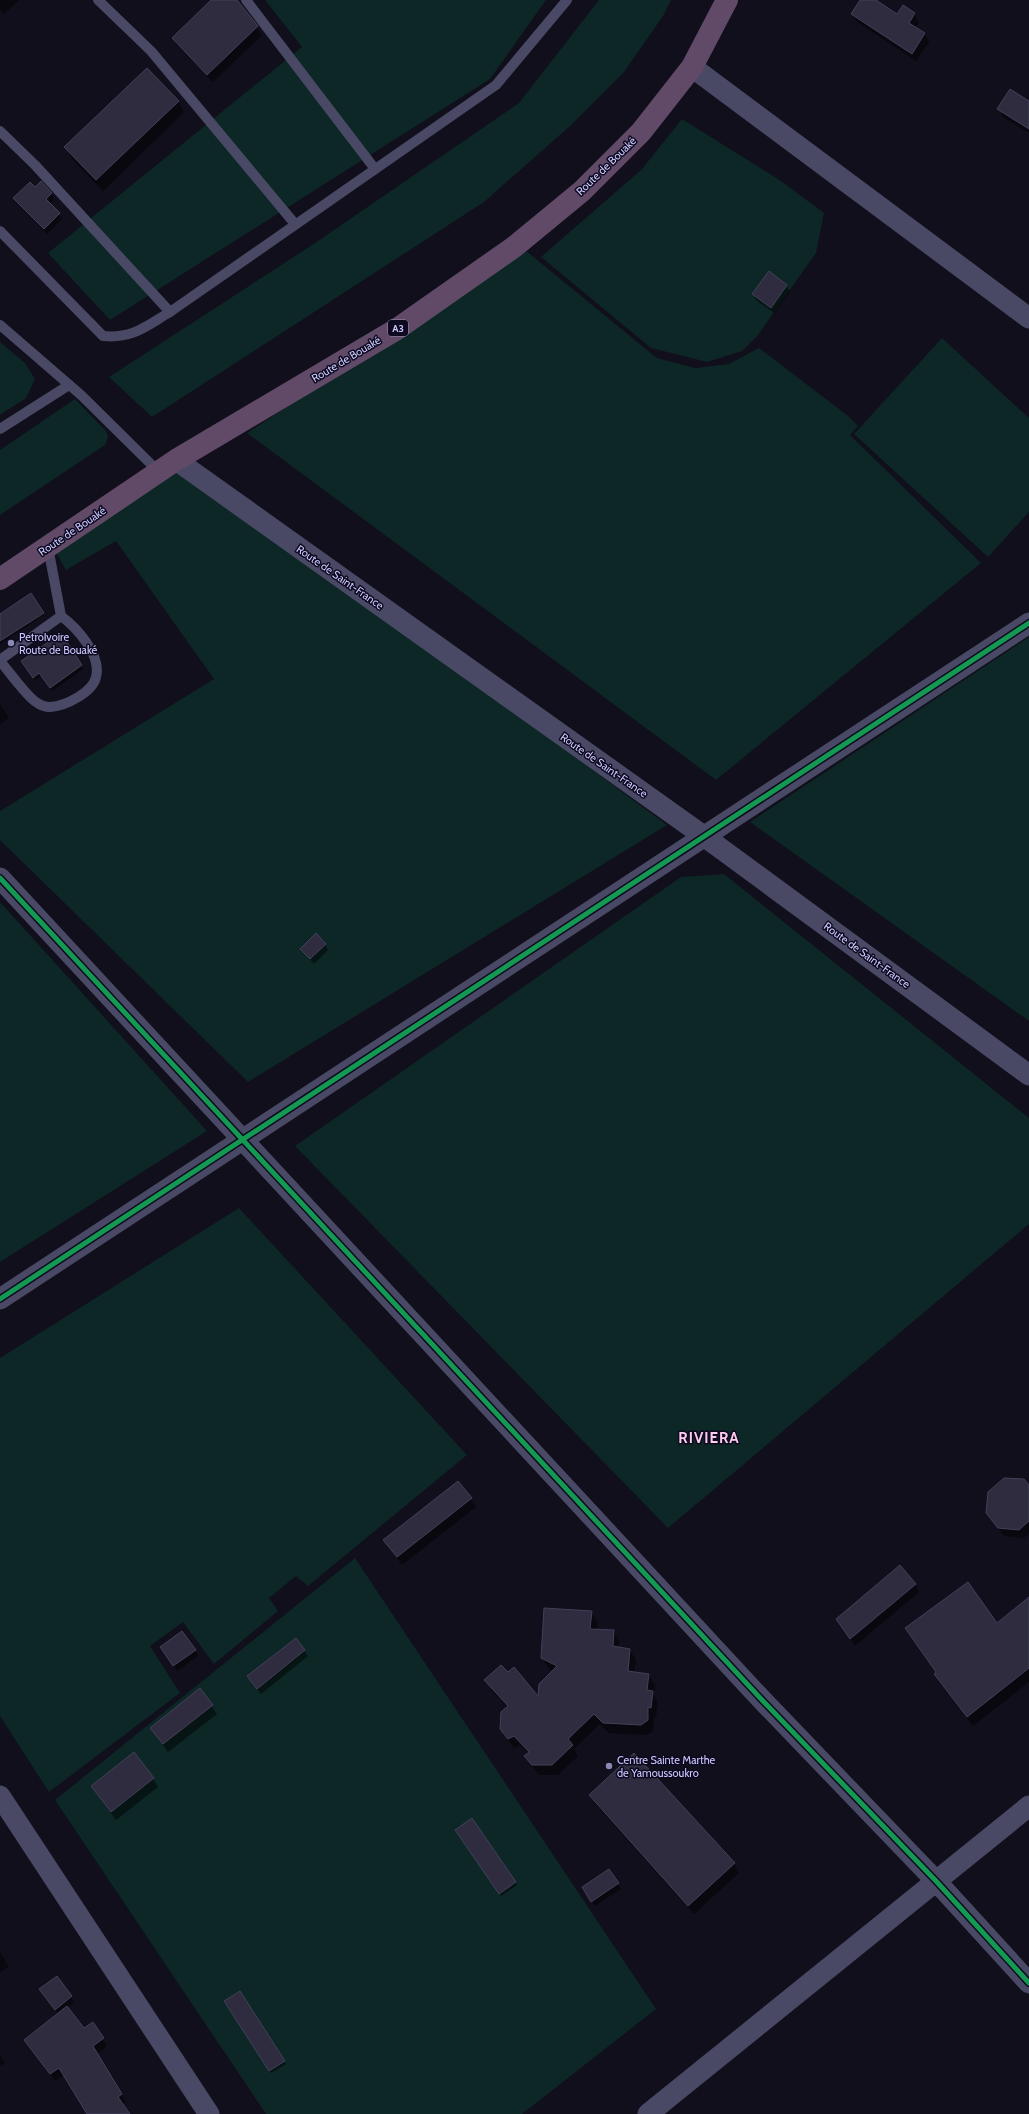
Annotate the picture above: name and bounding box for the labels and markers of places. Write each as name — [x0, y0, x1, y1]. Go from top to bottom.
place label: PetroIvoire Route de Bouaké — [19, 630, 98, 657]
marker: PetroIvoire Route de Bouaké — [6, 638, 16, 648]
place label: Centre Sainte Marthe de Yamoussoukro — [617, 1753, 716, 1780]
marker: Centre Sainte Marthe de Yamoussoukro — [604, 1761, 614, 1771]

